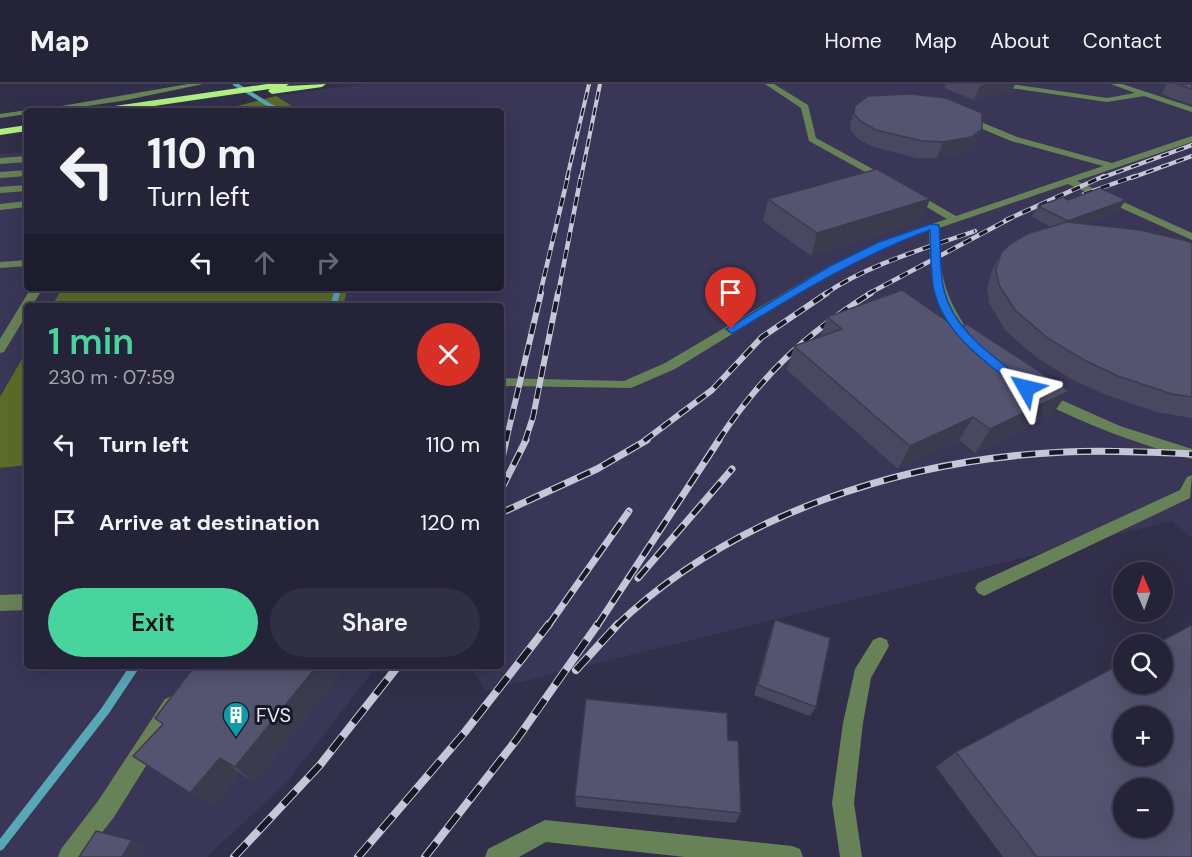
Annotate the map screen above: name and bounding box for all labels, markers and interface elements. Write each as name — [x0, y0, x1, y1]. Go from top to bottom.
text: Map — [30, 23, 90, 60]
text: Home — [824, 27, 882, 55]
text: Map — [915, 27, 957, 55]
text: About — [990, 27, 1050, 55]
text: Contact — [1083, 27, 1162, 55]
text: 110 m — [147, 126, 257, 181]
icon: left — [48, 132, 126, 210]
text: Turn left — [147, 179, 250, 214]
icon: left — [185, 246, 218, 279]
icon: ahead — [248, 246, 281, 279]
icon: right — [311, 246, 344, 279]
pin — [705, 267, 756, 329]
icon: arrive — [714, 276, 747, 309]
text: 1 min — [48, 318, 134, 365]
button: close — [417, 323, 480, 386]
position arrow — [994, 356, 1058, 420]
text: 230 m · 07:59 — [48, 364, 175, 390]
icon: left — [48, 428, 81, 461]
text: Turn left — [99, 430, 189, 459]
text: 110 m — [426, 430, 480, 459]
icon: arrive — [48, 506, 81, 539]
text: Arrive at destination — [99, 508, 320, 537]
text: 120 m — [420, 508, 480, 537]
north arrow — [1113, 562, 1173, 622]
map controls — [1113, 562, 1173, 838]
button: Exit — [48, 588, 258, 657]
button: Share — [270, 588, 480, 657]
button: search — [1113, 634, 1173, 694]
building icon: FVS — [221, 700, 251, 738]
place label: FVS — [256, 702, 291, 728]
button: + — [1113, 706, 1173, 766]
button: − — [1113, 778, 1173, 838]

